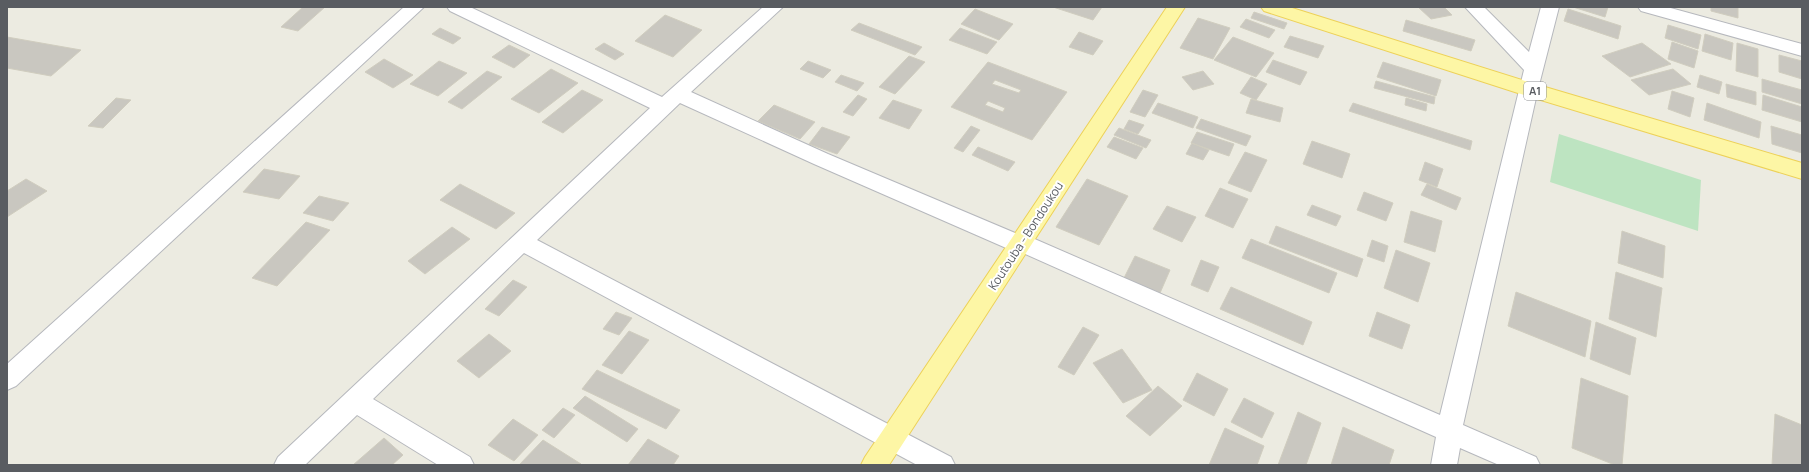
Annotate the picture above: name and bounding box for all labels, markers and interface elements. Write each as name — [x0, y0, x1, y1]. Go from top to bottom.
road number: A1 — [1524, 82, 1546, 100]
street label: Koutouba - Bondoukou — [984, 178, 1067, 293]

